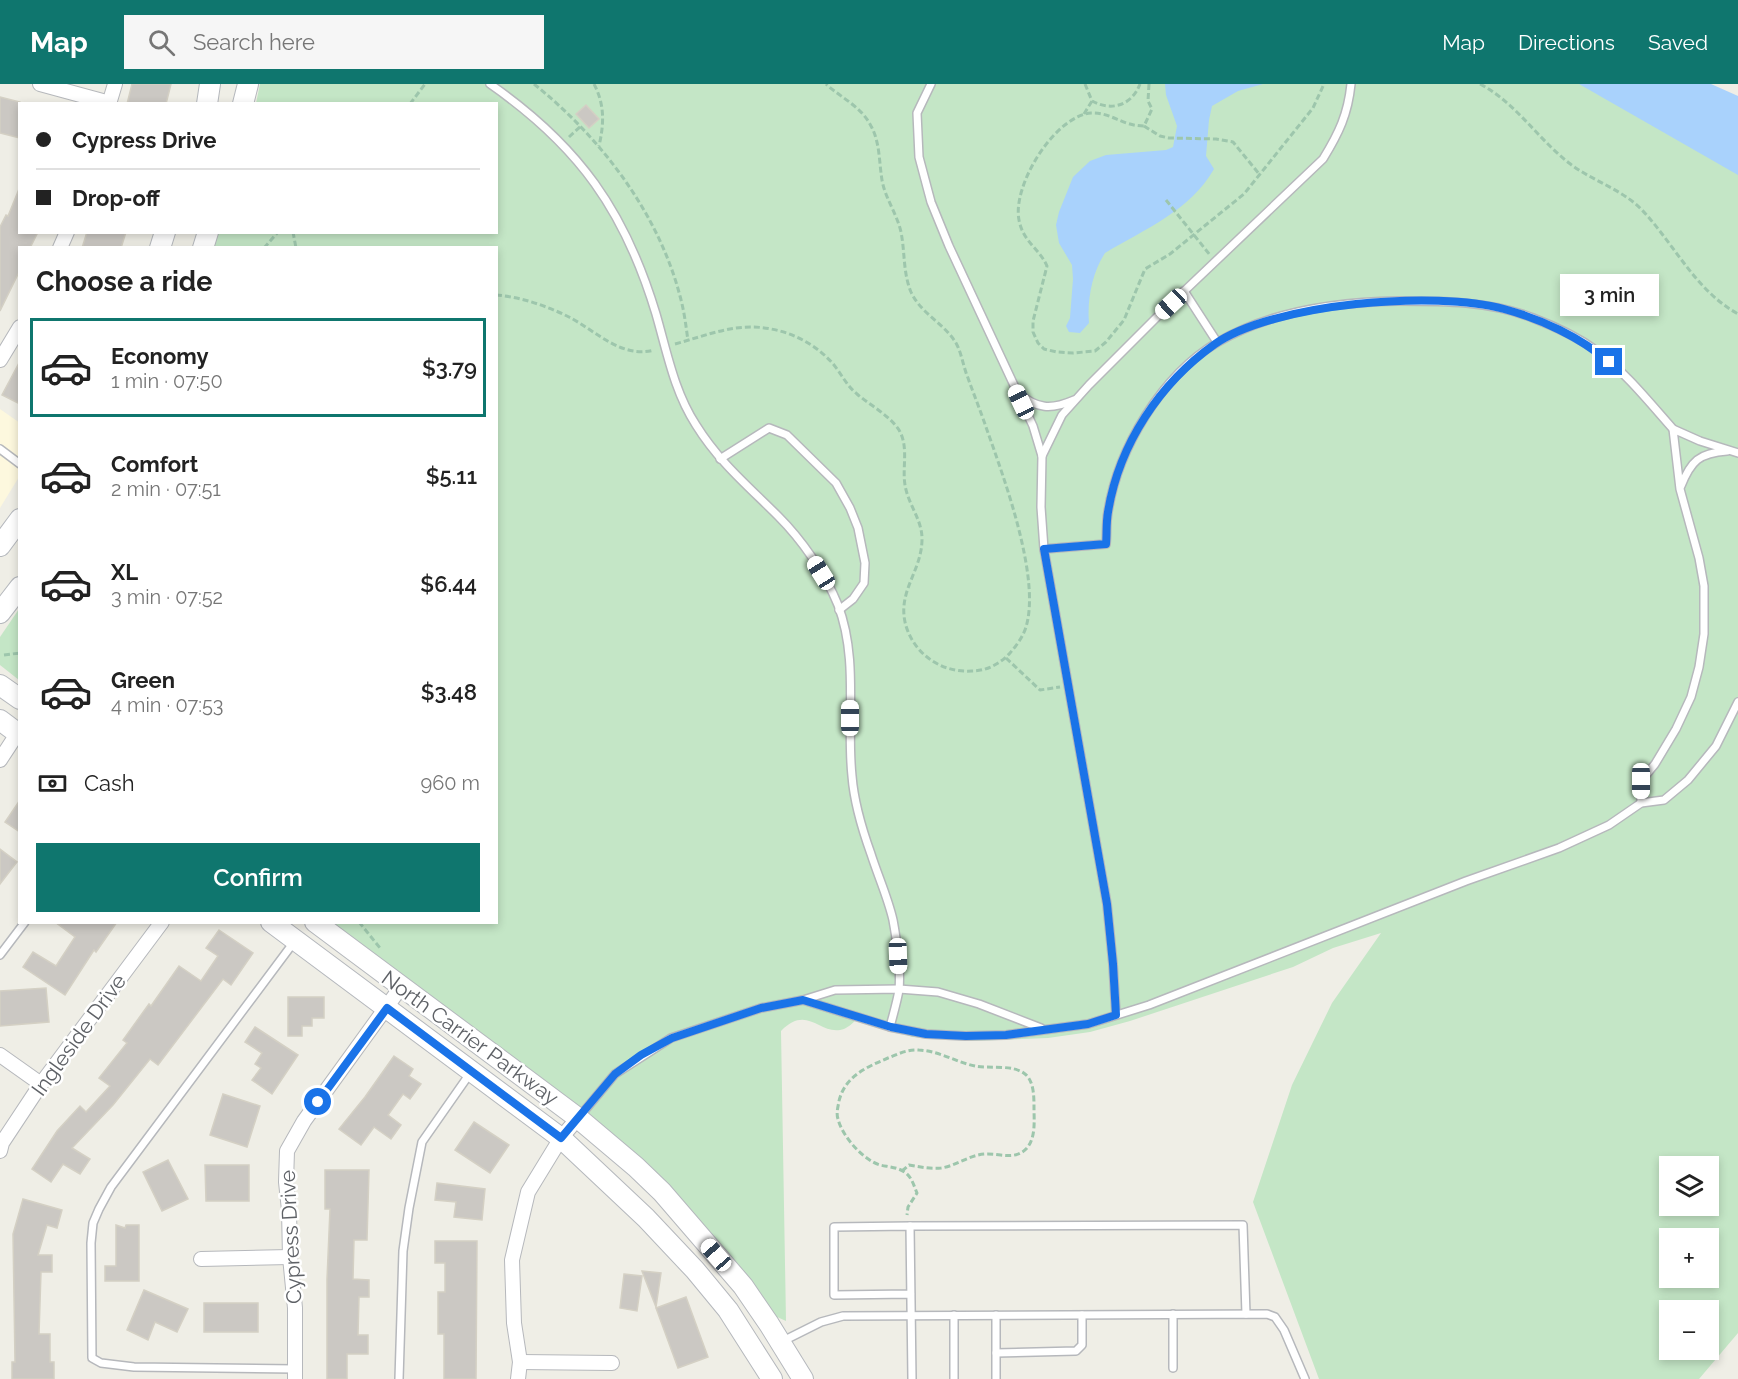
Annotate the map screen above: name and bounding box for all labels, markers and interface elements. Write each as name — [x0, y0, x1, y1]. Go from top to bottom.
search box — [124, 15, 544, 69]
text: Map — [30, 26, 88, 59]
icon: search — [145, 26, 178, 59]
text: Search here — [193, 29, 315, 55]
text: Map — [1442, 30, 1485, 55]
text: Directions — [1518, 30, 1615, 55]
text: Saved — [1648, 30, 1708, 55]
text: Cypress Drive — [72, 127, 216, 153]
text: Drop-off — [72, 185, 160, 211]
text: Choose a ride — [36, 266, 212, 297]
callout: 3 min — [1560, 275, 1658, 317]
text: 3 min — [1584, 283, 1635, 307]
car — [1152, 285, 1190, 323]
icon: car — [39, 341, 93, 395]
text: Economy — [111, 343, 209, 369]
route end — [1595, 348, 1622, 375]
text: $3.79 — [422, 355, 477, 381]
text: 1 min · 07:50 — [111, 369, 223, 393]
car — [1005, 382, 1037, 422]
icon: car — [39, 449, 93, 503]
text: Comfort — [111, 451, 198, 477]
text: $5.11 — [426, 463, 477, 489]
text: 2 min · 07:51 — [111, 477, 221, 501]
car — [804, 553, 838, 593]
icon: car — [39, 557, 93, 611]
text: XL — [111, 559, 138, 585]
text: $6.44 — [420, 571, 477, 597]
text: 3 min · 07:52 — [111, 585, 223, 609]
icon: car — [39, 665, 93, 719]
text: Green — [111, 667, 175, 693]
text: $3.48 — [421, 679, 477, 705]
text: 4 min · 07:53 — [111, 693, 224, 717]
car — [841, 700, 859, 736]
car — [1632, 763, 1650, 799]
icon: cash — [36, 767, 69, 800]
text: Cash — [84, 770, 135, 796]
text: 960 m — [421, 771, 480, 795]
button: Confirm — [36, 843, 480, 912]
car — [888, 938, 908, 974]
street label: North Carrier Parkway — [377, 965, 564, 1110]
street label: Ingleside Drive — [26, 969, 131, 1100]
route start — [304, 1088, 331, 1115]
map controls — [1659, 1156, 1719, 1360]
button: layers — [1659, 1156, 1719, 1216]
street label: Cypress Drive — [275, 1170, 306, 1305]
button: + — [1659, 1228, 1719, 1288]
car — [697, 1236, 735, 1274]
button: − — [1659, 1300, 1719, 1360]

